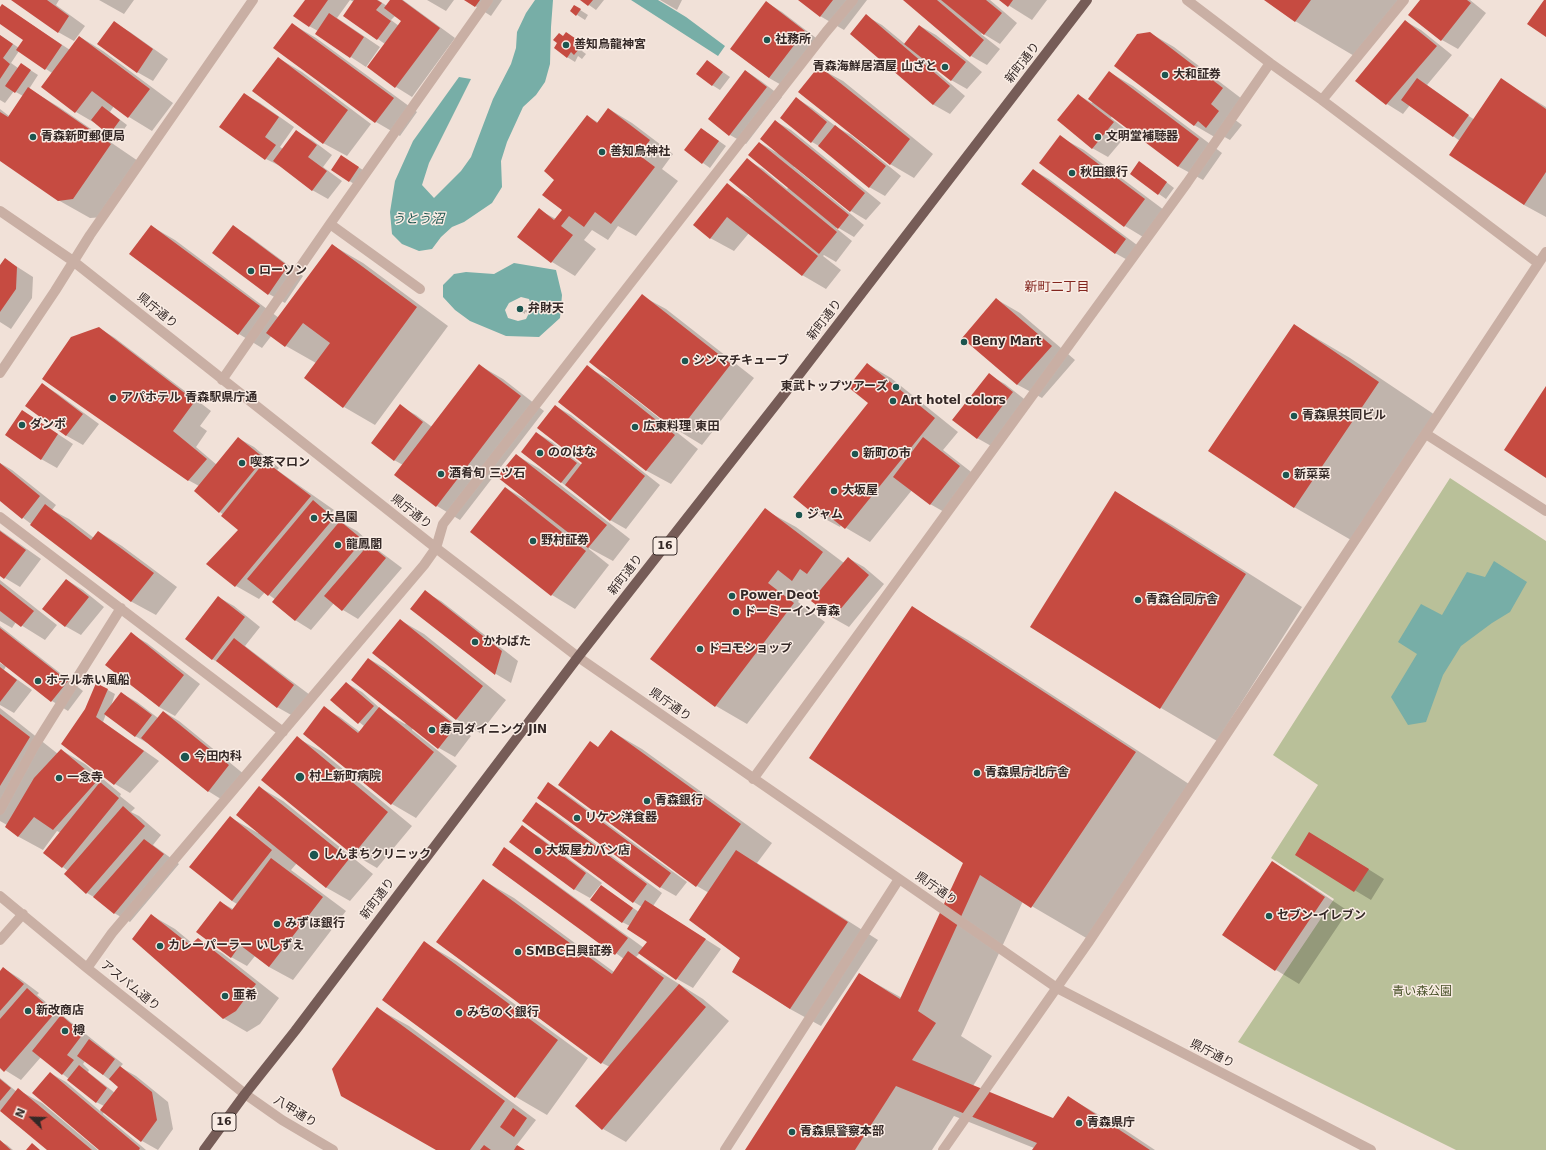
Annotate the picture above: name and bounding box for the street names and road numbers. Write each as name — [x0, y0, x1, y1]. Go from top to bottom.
street label: 新町通り — [1003, 40, 1043, 86]
street label: 県庁通り — [134, 290, 180, 332]
street label: 新町通り — [805, 297, 845, 343]
street label: 県庁通り — [388, 492, 434, 532]
road number: 16 — [653, 537, 677, 555]
street label: 新町通り — [606, 552, 646, 598]
street label: 県庁通り — [646, 685, 694, 725]
street label: 県庁通り — [912, 869, 960, 909]
street label: 新町通り — [358, 875, 398, 923]
street label: アスパム通り — [97, 958, 163, 1014]
street label: 県庁通り — [1187, 1037, 1237, 1071]
street label: 八甲通り — [271, 1093, 319, 1131]
road number: 16 — [212, 1113, 236, 1131]

